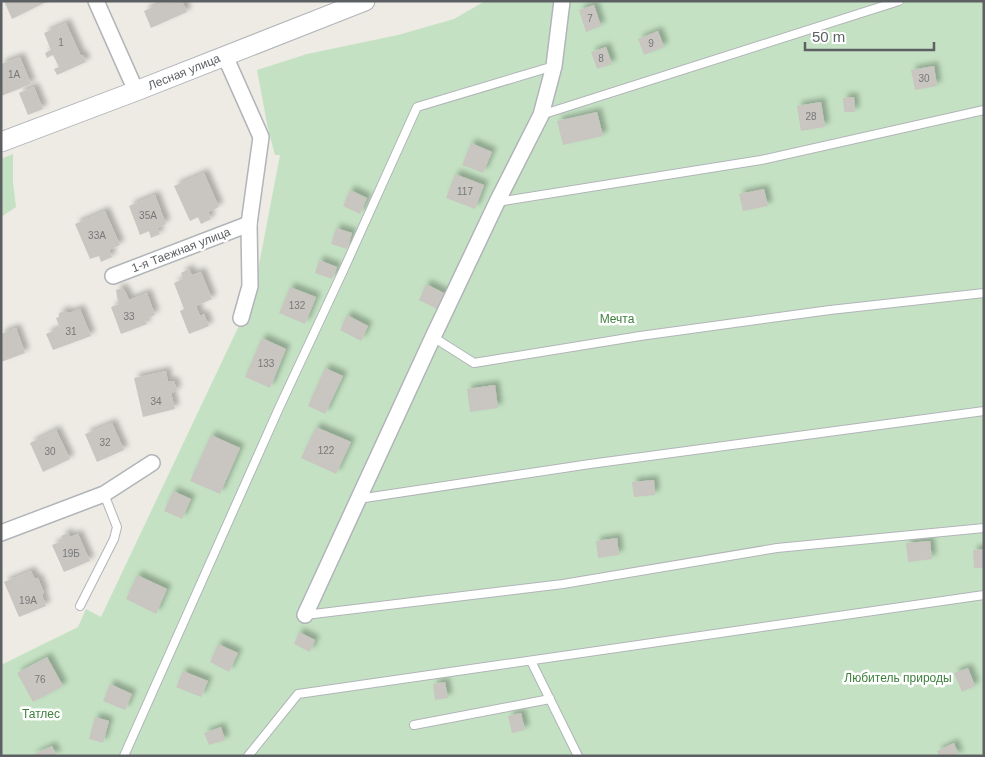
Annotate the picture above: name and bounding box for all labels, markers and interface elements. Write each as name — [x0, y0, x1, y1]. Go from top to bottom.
house number: 7 — [587, 13, 593, 24]
scale bar — [805, 20, 934, 52]
text: 50 m — [812, 28, 845, 45]
house number: 1 — [58, 37, 64, 48]
house number: 9 — [648, 38, 654, 49]
street label: Лесная улица — [146, 51, 222, 93]
house number: 8 — [598, 53, 604, 64]
house number: 1А — [8, 69, 20, 80]
house number: 30 — [918, 73, 930, 84]
house number: 28 — [805, 111, 817, 122]
house number: 117 — [457, 186, 473, 197]
house number: 35А — [139, 210, 157, 221]
street label: 1-я Таежная улица — [130, 225, 233, 275]
house number: 33А — [88, 230, 106, 241]
house number: 132 — [289, 300, 306, 311]
house number: 33 — [123, 311, 135, 322]
park label: Мечта — [600, 312, 635, 326]
house number: 31 — [65, 326, 77, 337]
house number: 133 — [258, 358, 275, 369]
house number: 34 — [150, 396, 162, 407]
house number: 32 — [99, 437, 111, 448]
house number: 122 — [318, 445, 335, 456]
house number: 30 — [44, 446, 56, 457]
house number: 19Б — [62, 548, 80, 559]
house number: 19А — [19, 595, 37, 606]
park label: Любитель природы — [844, 671, 952, 685]
house number: 76 — [34, 674, 46, 685]
park label: Татлес — [22, 707, 60, 721]

